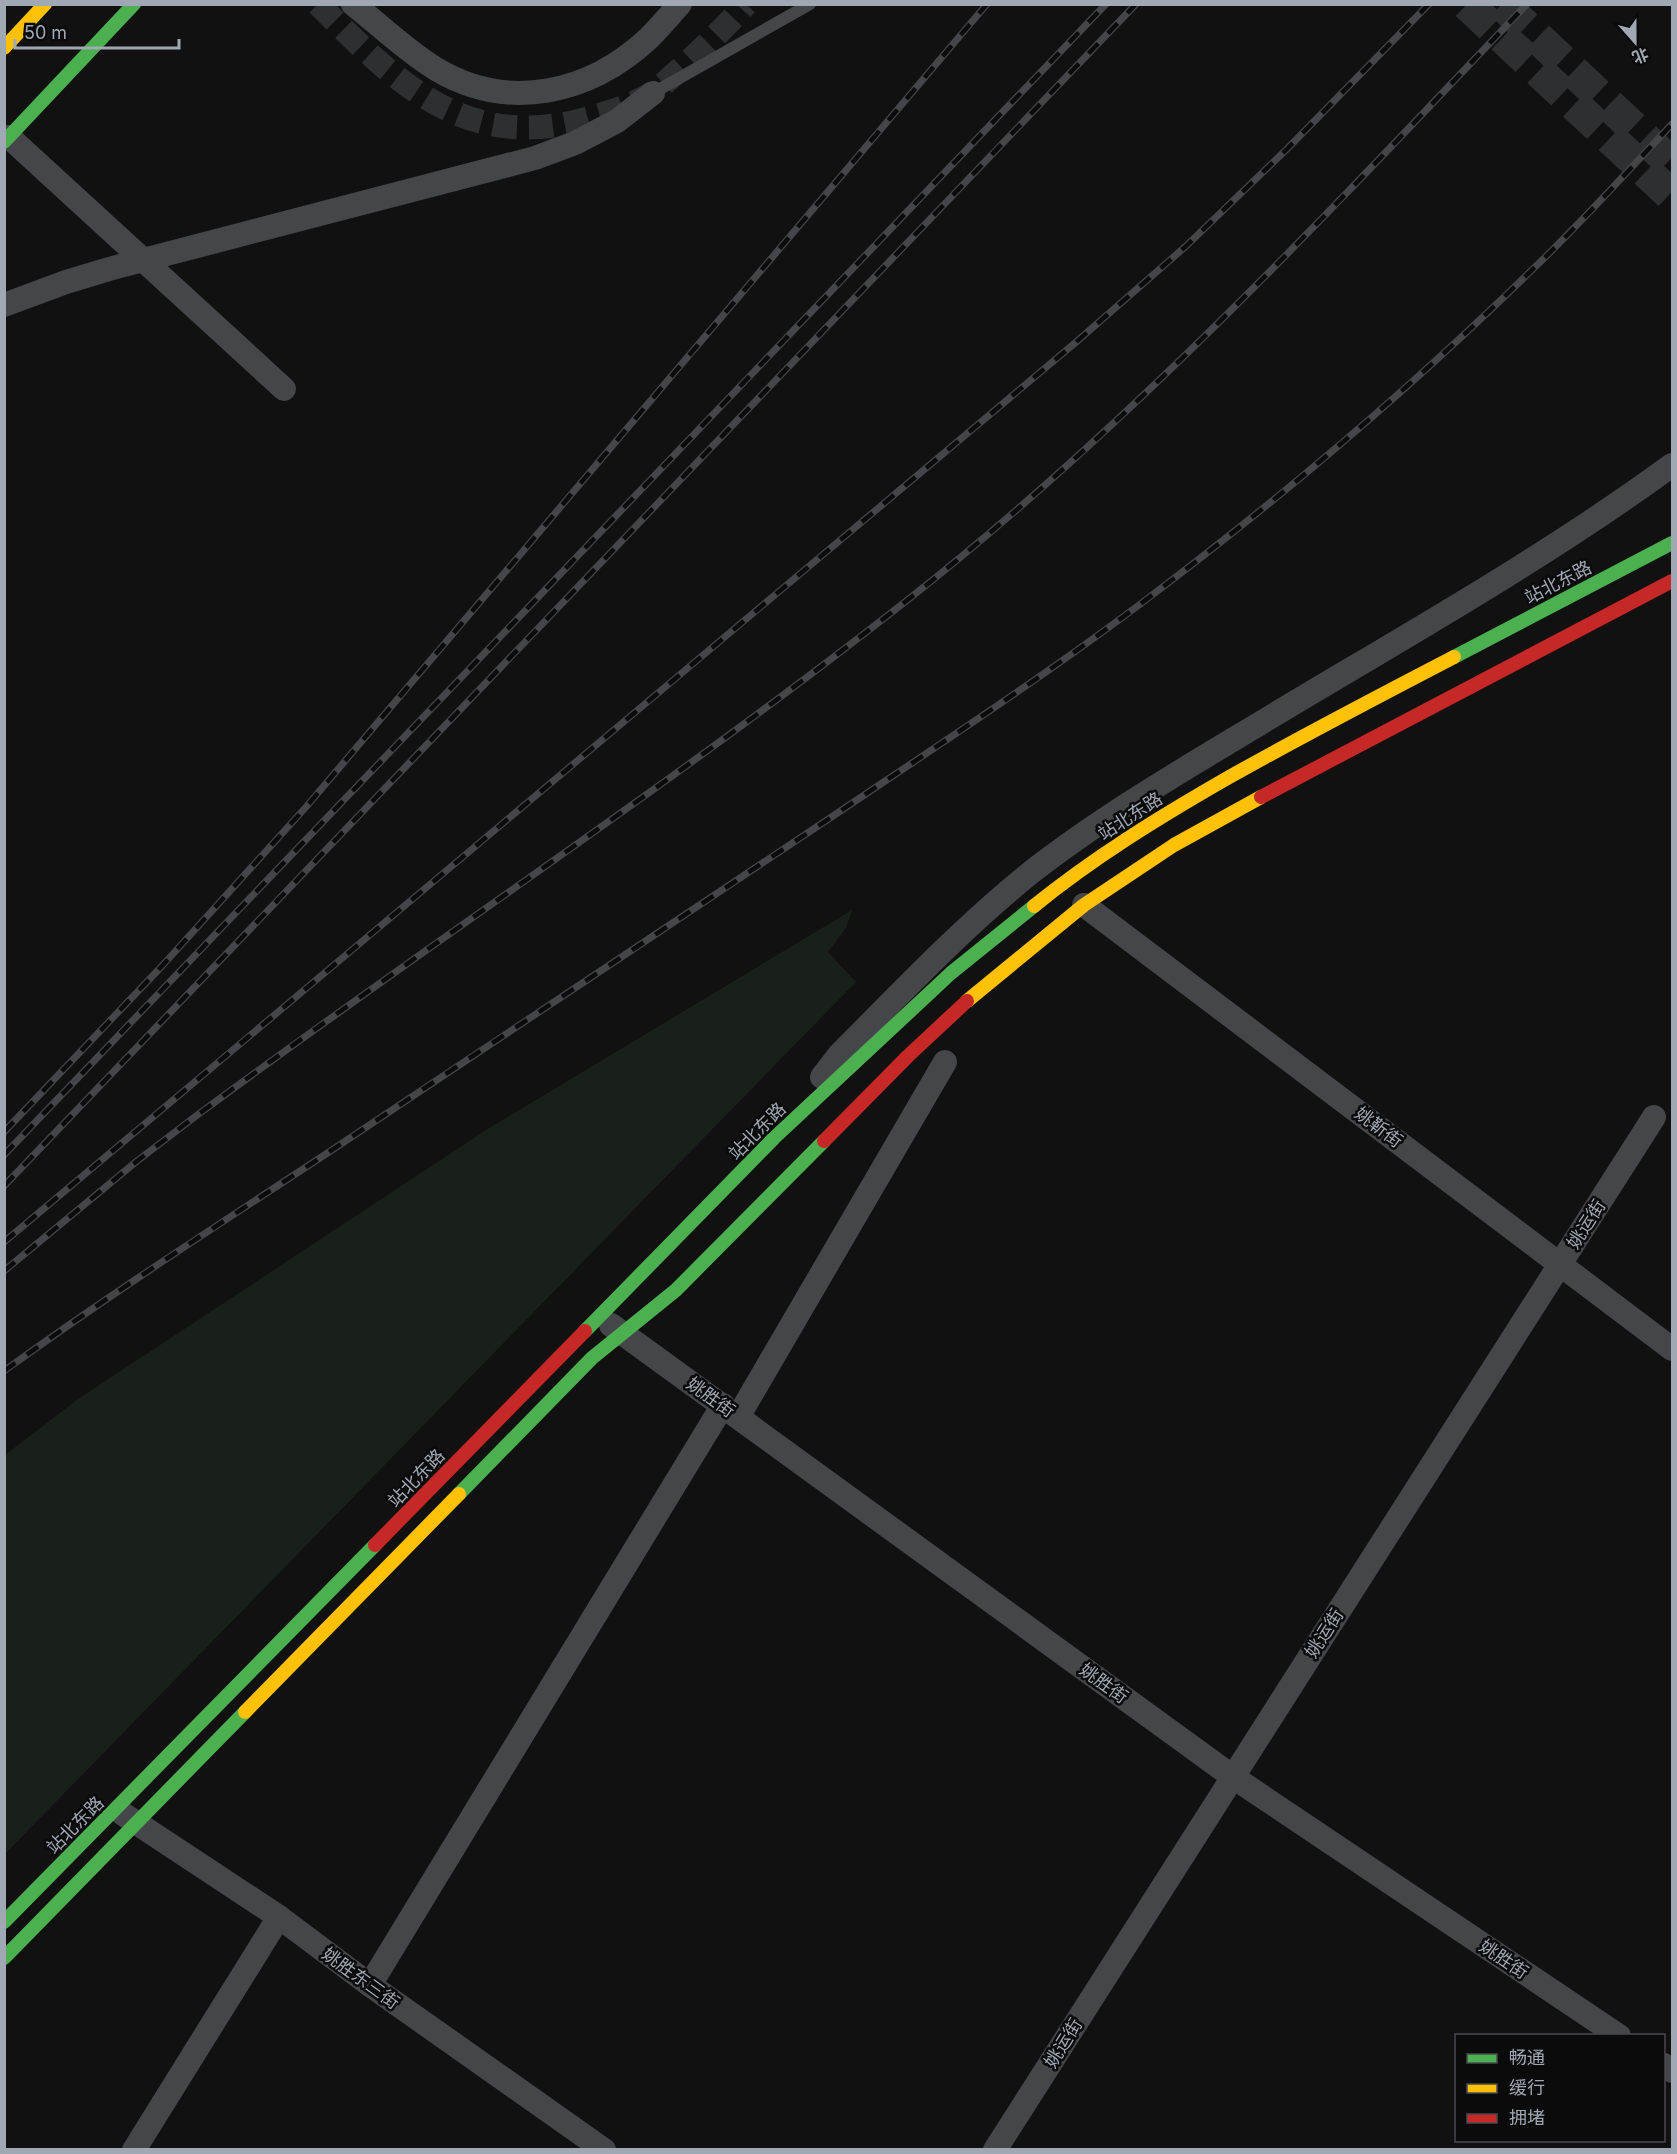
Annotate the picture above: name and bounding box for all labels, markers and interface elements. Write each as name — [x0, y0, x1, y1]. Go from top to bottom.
scale bar — [15, 12, 178, 50]
north arrow — [1605, 12, 1665, 72]
text: 50 m — [24, 22, 67, 43]
text: 北 — [1629, 44, 1651, 68]
street label: 站北东路 — [1521, 556, 1595, 608]
street label: 站北东路 — [1094, 788, 1166, 844]
street label: 站北东路 — [724, 1098, 790, 1164]
street label: 姚靳街 — [1351, 1102, 1407, 1152]
street label: 姚运街 — [1562, 1196, 1610, 1252]
street label: 姚胜街 — [683, 1373, 739, 1421]
street label: 站北东路 — [383, 1445, 449, 1511]
street label: 姚运街 — [1300, 1605, 1348, 1661]
street label: 姚胜街 — [1076, 1659, 1132, 1707]
street label: 站北东路 — [42, 1792, 108, 1858]
street label: 姚胜街 — [1476, 1935, 1532, 1983]
street label: 姚胜东三街 — [318, 1943, 404, 2013]
street label: 姚运街 — [1040, 2015, 1086, 2071]
legend — [1455, 2034, 1665, 2142]
text: 畅通 — [1509, 2047, 1545, 2068]
text: 缓行 — [1509, 2077, 1545, 2098]
text: 拥堵 — [1509, 2107, 1545, 2128]

